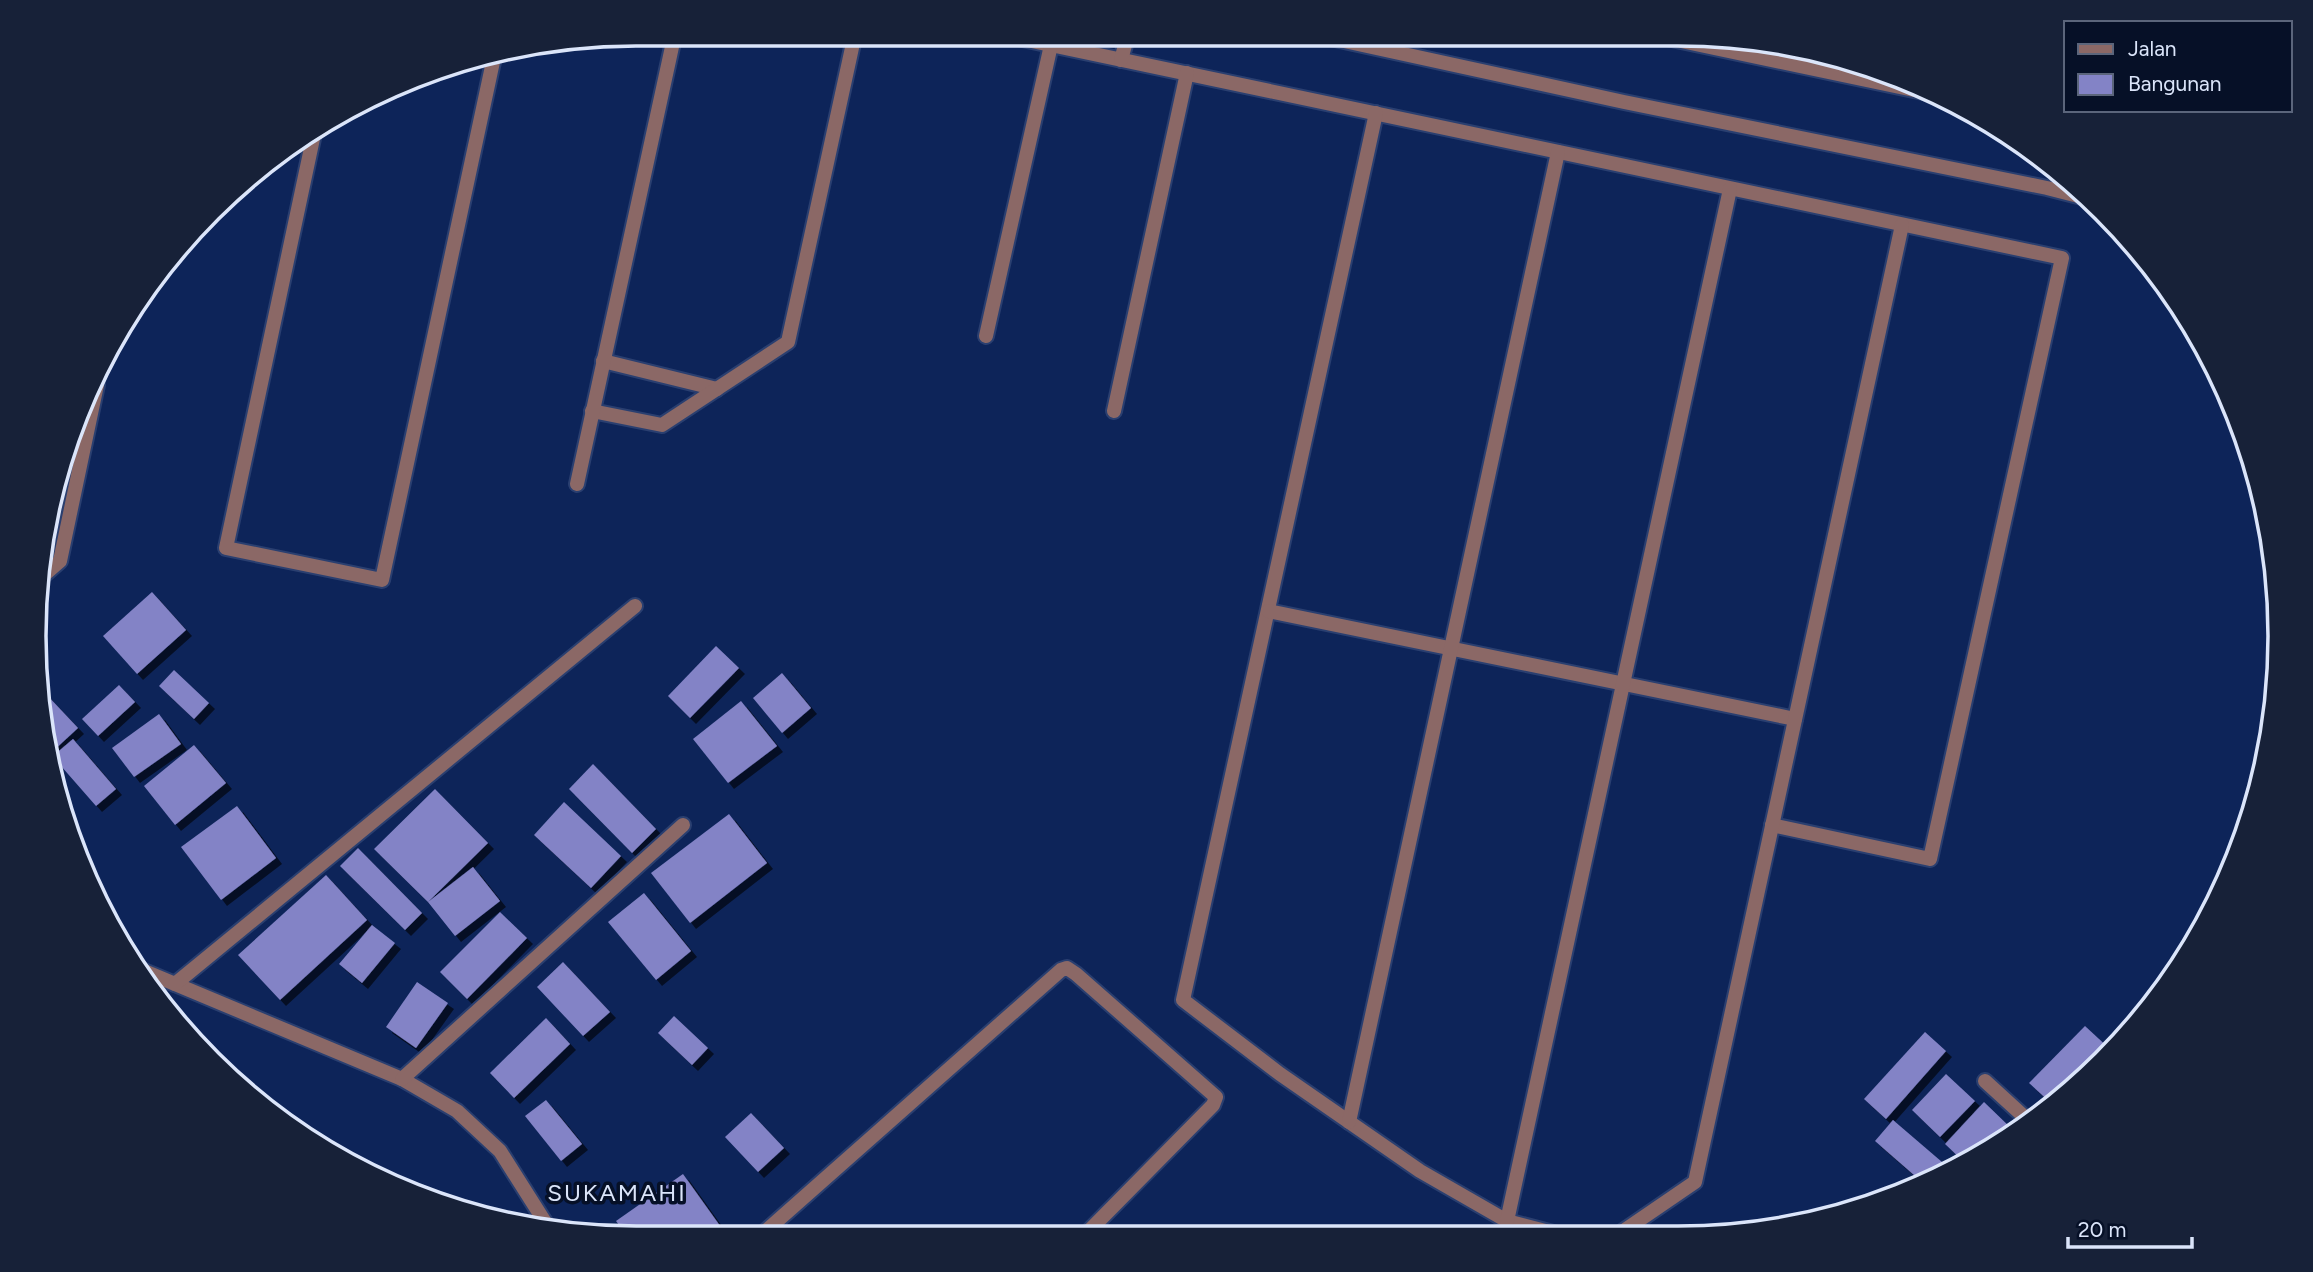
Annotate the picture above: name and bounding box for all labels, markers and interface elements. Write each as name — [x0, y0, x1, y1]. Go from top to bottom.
legend — [2064, 21, 2292, 112]
text: Jalan — [2128, 36, 2177, 61]
text: Bangunan — [2128, 71, 2221, 96]
district label: SUKAMAHI — [547, 1178, 687, 1207]
scale bar — [2068, 1206, 2192, 1250]
text: 20 m — [2078, 1217, 2126, 1242]

